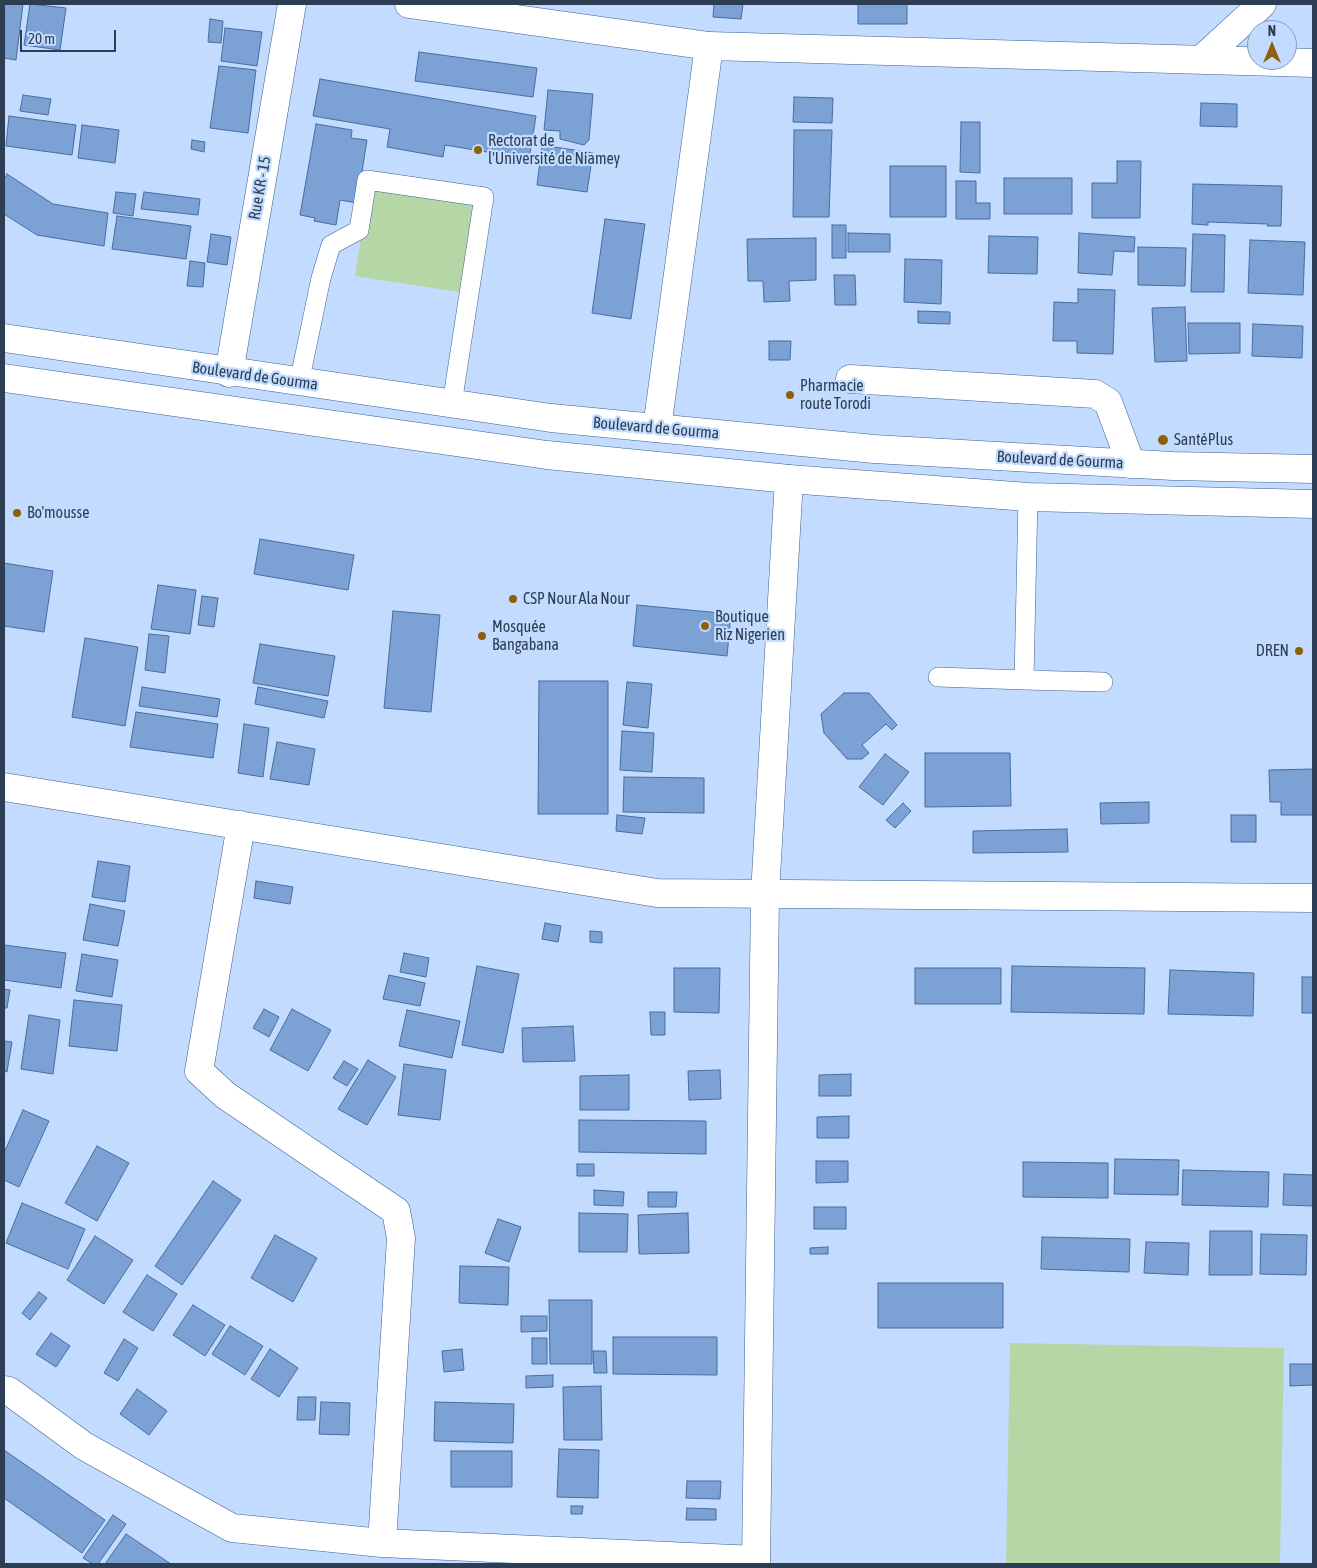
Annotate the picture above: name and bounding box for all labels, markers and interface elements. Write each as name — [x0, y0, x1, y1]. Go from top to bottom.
scale bar — [22, 20, 119, 52]
north arrow — [1247, 20, 1297, 70]
text: N — [1268, 23, 1276, 39]
text: 20 m — [28, 30, 55, 47]
place label: Rectorat de l'Université de Niamey — [488, 131, 620, 169]
marker: Rectorat de l'Université de Niamey — [472, 144, 484, 156]
street label: Rue KR - 15 — [245, 155, 275, 221]
street label: Boulevard de Gourma — [191, 358, 319, 394]
place label: Pharmacie route Torodi — [800, 376, 871, 414]
marker: Pharmacie route Torodi — [784, 389, 796, 401]
street label: Boulevard de Gourma — [592, 413, 720, 443]
place label: SantéPlus — [1174, 430, 1233, 450]
marker: SantéPlus — [1156, 433, 1170, 447]
street label: Boulevard de Gourma — [996, 447, 1124, 473]
place label: Bo'mousse — [27, 503, 89, 523]
marker: Bo'mousse — [11, 507, 23, 519]
place label: CSP Nour Ala Nour — [523, 589, 630, 609]
marker: CSP Nour Ala Nour — [507, 593, 519, 605]
place label: Boutique Riz Nigerien — [715, 607, 785, 645]
place label: Mosquée Bangabana — [492, 617, 559, 655]
marker: Boutique Riz Nigerien — [699, 620, 711, 632]
marker: Mosquée Bangabana — [476, 630, 488, 642]
place label: DREN — [1256, 641, 1289, 661]
marker: DREN — [1293, 645, 1305, 657]

